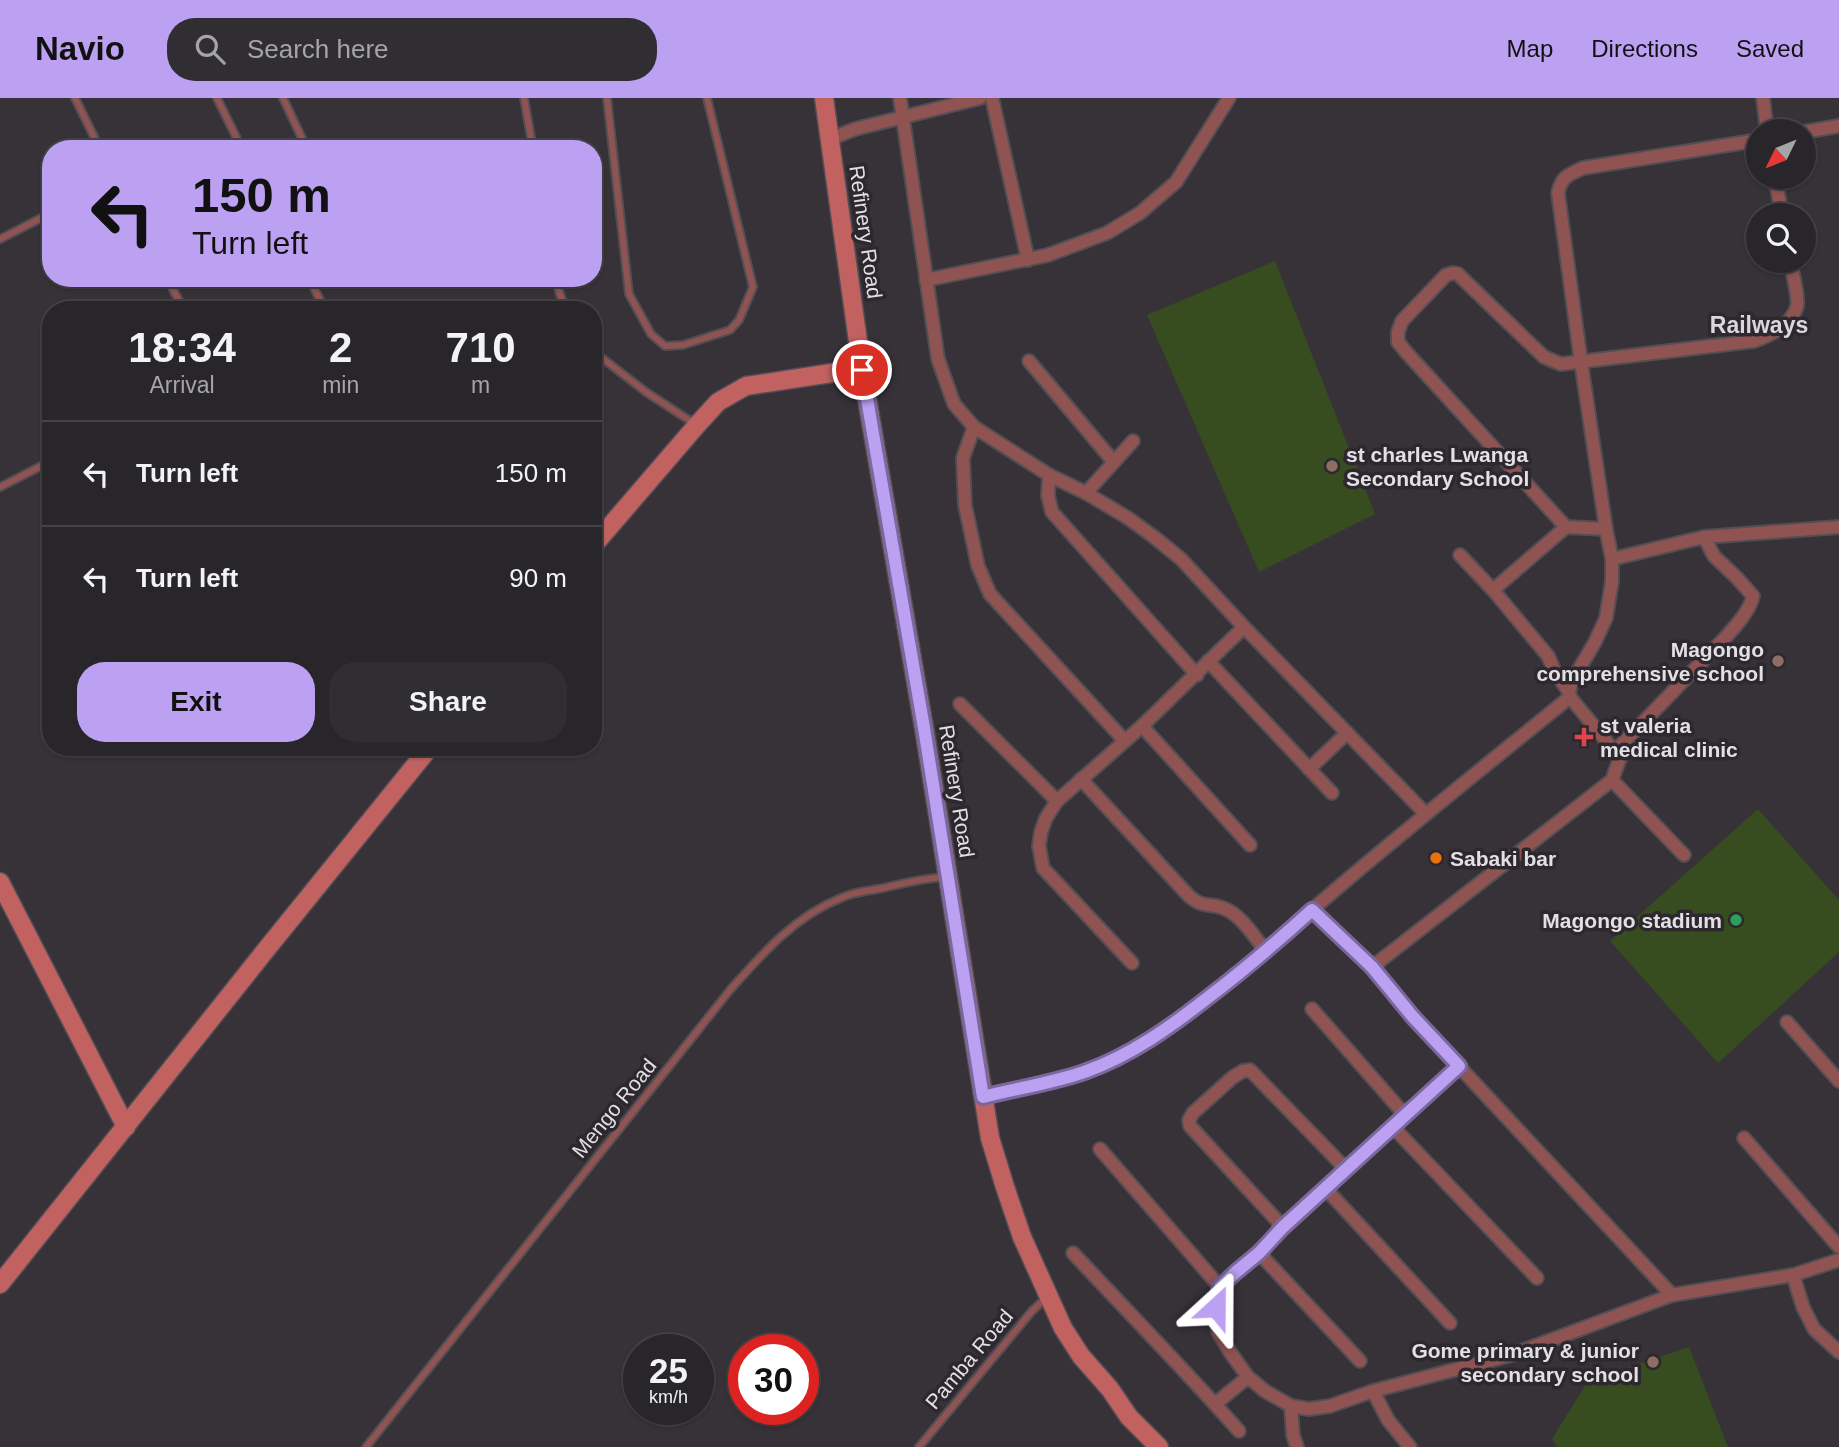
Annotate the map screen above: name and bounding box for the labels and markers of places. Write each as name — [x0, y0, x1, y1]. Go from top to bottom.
pin — [832, 340, 892, 400]
place label: st charles Lwanga Secondary School — [1346, 443, 1529, 490]
marker: st charles Lwanga Secondary School — [1324, 458, 1340, 474]
place label: Magongo comprehensive school — [1536, 638, 1764, 685]
marker: Magongo comprehensive school — [1770, 653, 1786, 669]
place label: st valeria medical clinic — [1600, 714, 1738, 761]
marker: st valeria medical clinic — [1574, 727, 1594, 747]
place label: Sabaki bar — [1450, 847, 1556, 870]
marker: Sabaki bar — [1428, 850, 1444, 866]
place label: Magongo stadium — [1542, 909, 1722, 932]
marker: Magongo stadium — [1728, 912, 1744, 928]
place label: Gome primary & junior secondary school — [1411, 1339, 1639, 1386]
marker: Gome primary & junior secondary school — [1645, 1354, 1661, 1370]

